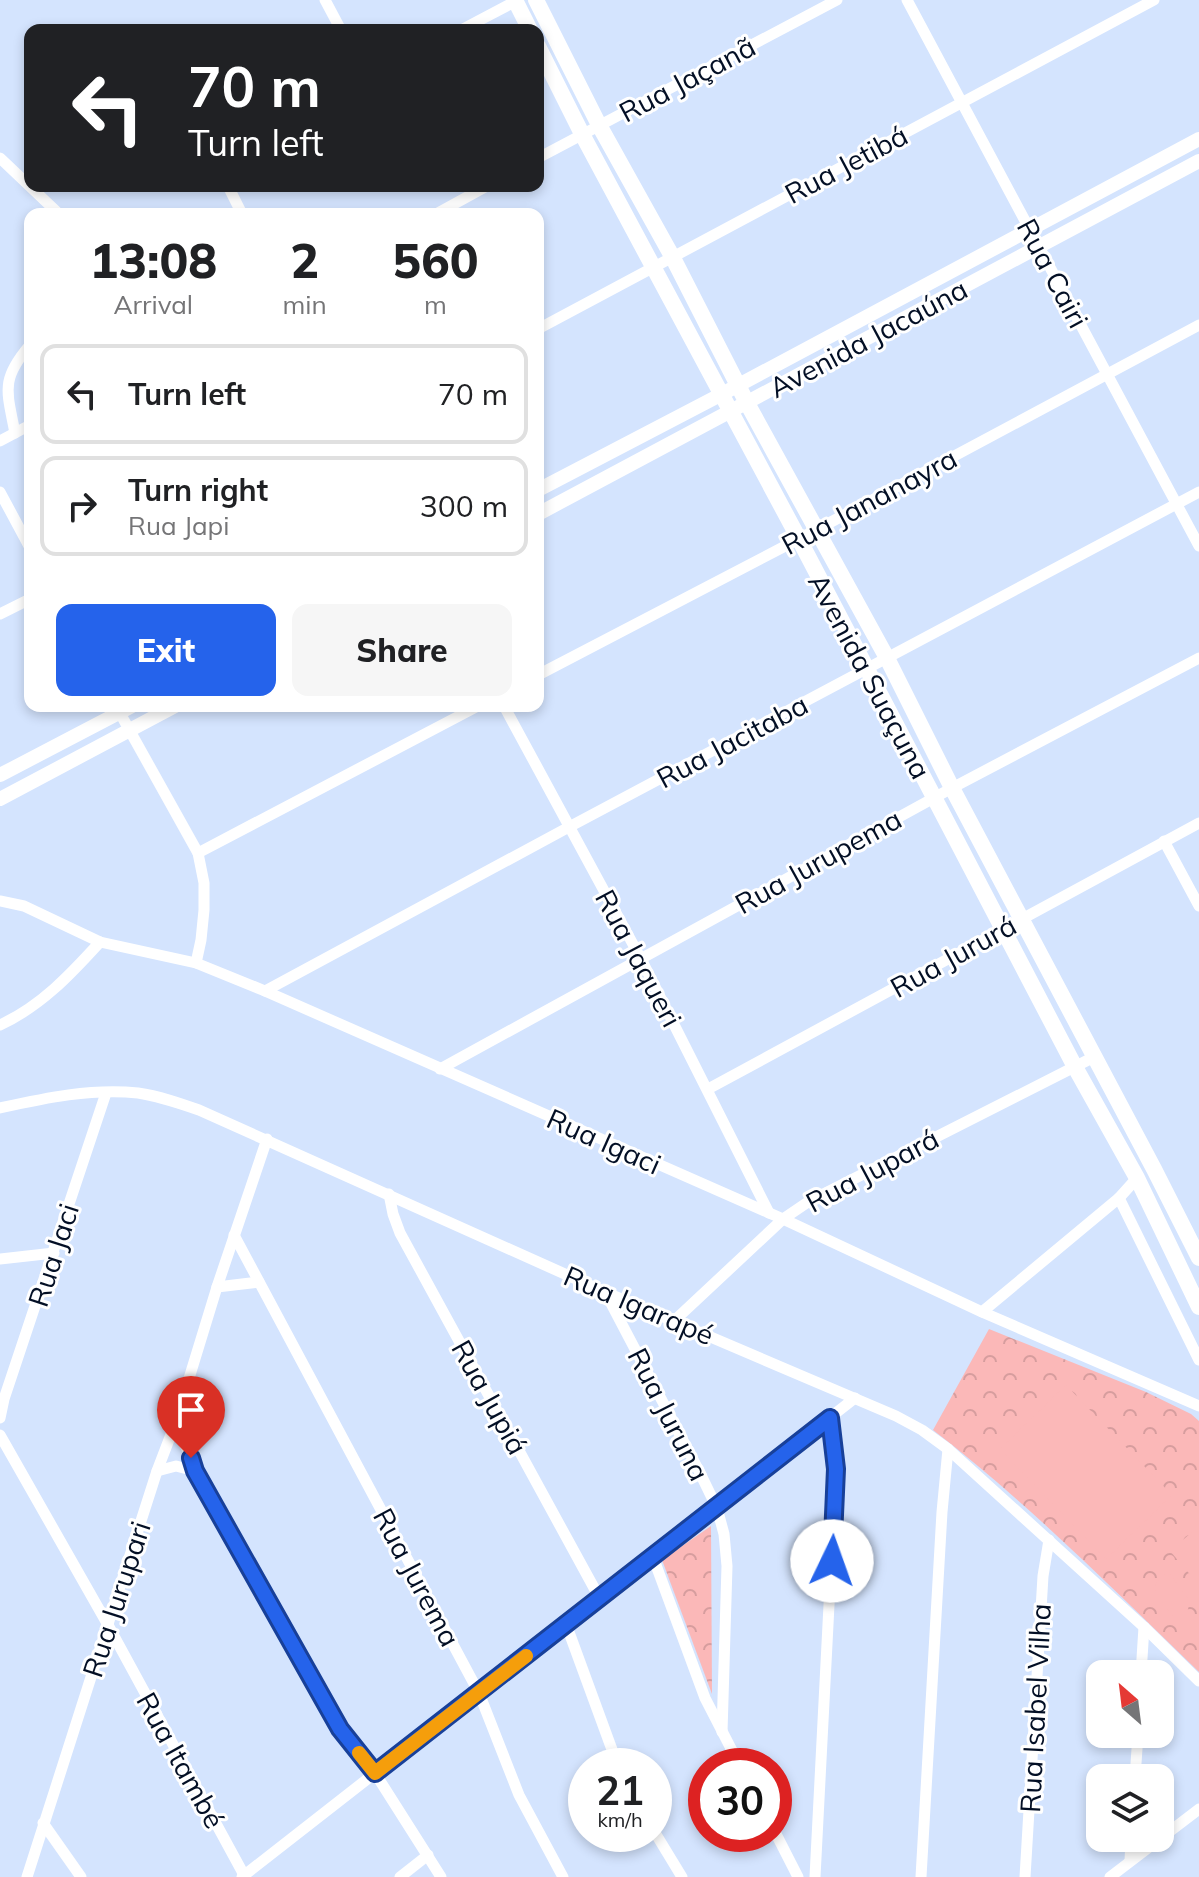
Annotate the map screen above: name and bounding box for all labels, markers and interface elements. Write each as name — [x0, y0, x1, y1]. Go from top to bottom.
street label: Rua Jaçanã — [613, 28, 761, 130]
text: 70 m — [188, 51, 321, 121]
icon: left — [56, 56, 160, 160]
street label: Rua Jetibá — [779, 117, 913, 211]
text: Turn left — [188, 120, 324, 165]
street label: Rua Cairi — [1010, 212, 1096, 334]
text: 13:08 — [89, 230, 217, 290]
text: 2 — [290, 230, 319, 290]
text: 560 — [392, 230, 479, 290]
street label: Avenida Jacaúna — [763, 271, 973, 405]
text: Arrival — [113, 288, 193, 321]
text: min — [283, 288, 327, 321]
text: m — [424, 288, 447, 321]
icon: left — [60, 372, 104, 416]
text: Turn left — [128, 375, 246, 413]
text: 70 m — [438, 375, 508, 413]
street label: Rua Jananayra — [775, 440, 963, 562]
text: Turn right — [128, 471, 268, 509]
icon: right — [60, 484, 104, 528]
text: 300 m — [420, 487, 508, 525]
text: Rua Japi — [128, 509, 229, 542]
street label: Avenida Suaçuna — [801, 567, 939, 785]
button: Exit — [56, 604, 276, 696]
button: Share — [292, 604, 512, 696]
street label: Rua Jacitaba — [650, 686, 814, 796]
street label: Rua Jurupema — [729, 801, 907, 921]
street label: Rua Jaqueri — [588, 883, 690, 1033]
street label: Rua Jururá — [884, 907, 1022, 1005]
street label: Rua Igaci — [542, 1100, 666, 1182]
street label: Rua Jupará — [800, 1120, 944, 1220]
street label: Rua Jaci — [20, 1199, 86, 1311]
street label: Rua Igarapé — [559, 1258, 719, 1352]
street label: Rua Jupiá — [444, 1334, 536, 1460]
street label: Rua Juruna — [621, 1342, 717, 1486]
pin — [157, 1376, 225, 1458]
icon: arrive — [169, 1388, 213, 1432]
street label: Rua Jurema — [366, 1502, 468, 1652]
street label: Rua Jurupari — [74, 1517, 158, 1681]
position arrow — [790, 1519, 874, 1603]
street label: Rua Isabel Vilha — [1012, 1602, 1058, 1814]
north arrow — [1086, 1660, 1174, 1748]
map controls — [1086, 1660, 1174, 1852]
street label: Rua Itambé — [129, 1686, 233, 1834]
speed limit sign: 30 — [688, 1748, 792, 1852]
button: layers — [1086, 1764, 1174, 1852]
text: 21 — [596, 1765, 644, 1815]
text: km/h — [597, 1807, 643, 1832]

